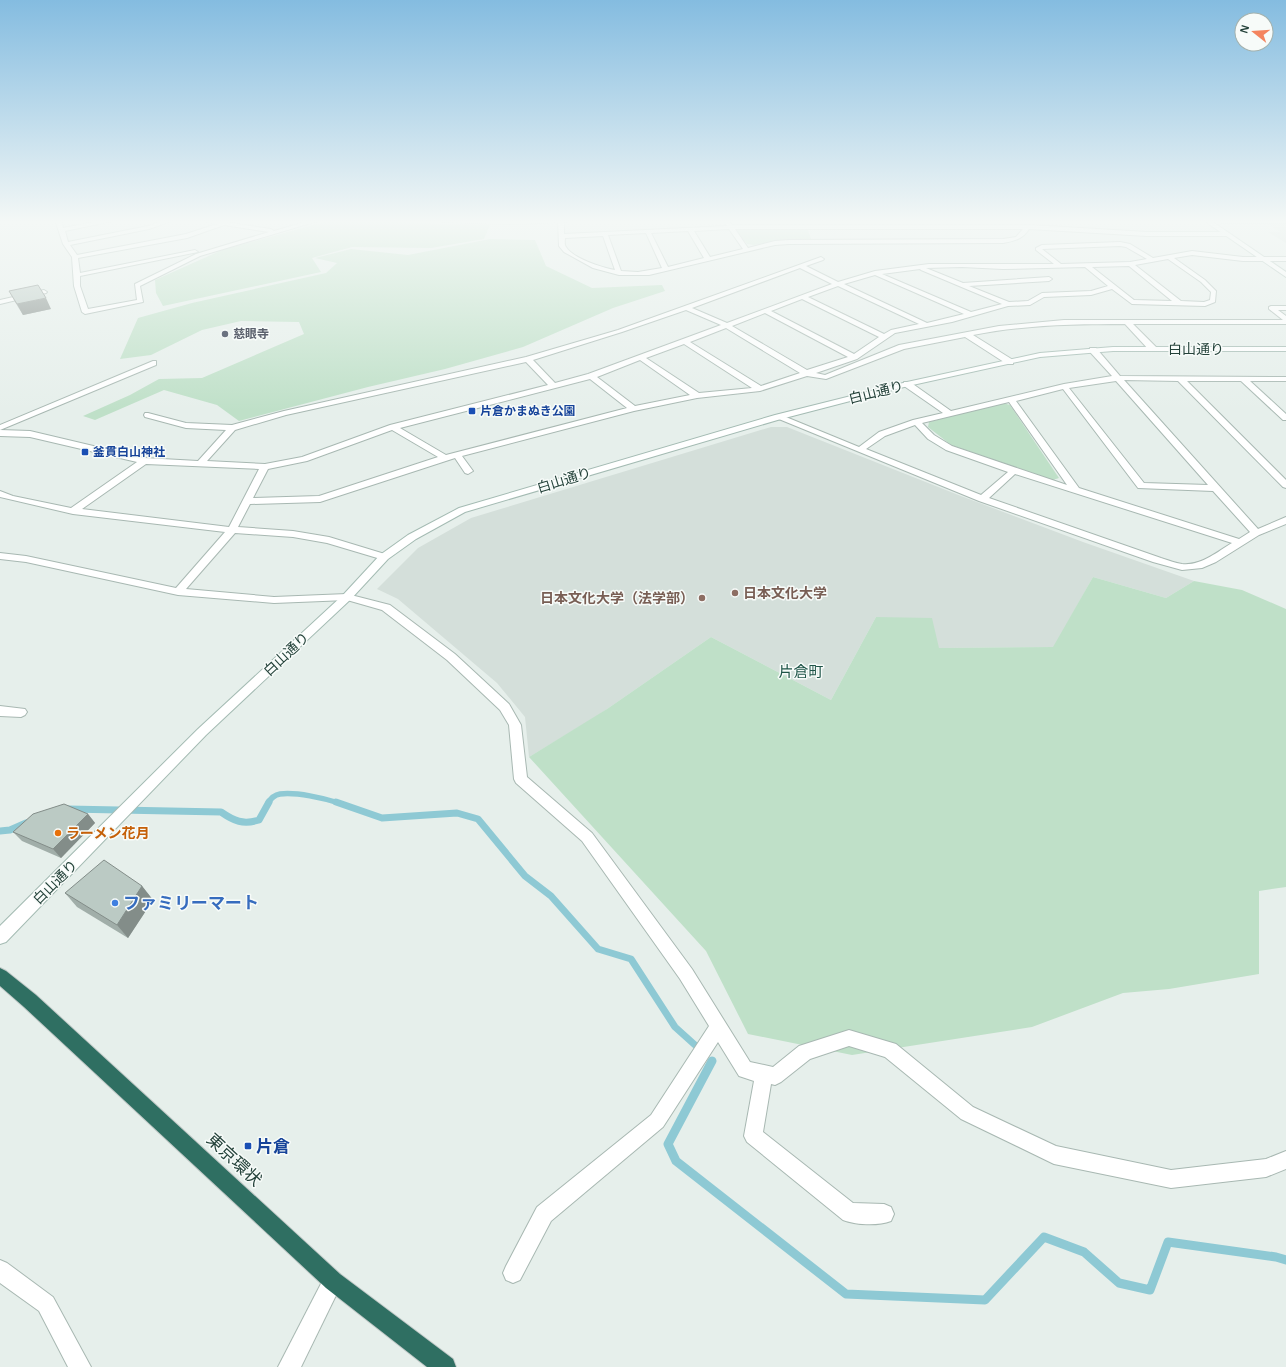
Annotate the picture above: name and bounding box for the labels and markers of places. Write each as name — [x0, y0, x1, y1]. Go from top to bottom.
place label: 慈眼寺 — [233, 327, 269, 341]
marker: 慈眼寺 — [220, 329, 230, 339]
place label: 片倉かまぬき公園 — [480, 404, 576, 418]
marker: 片倉かまぬき公園 — [467, 406, 477, 416]
place label: 釜貫白山神社 — [93, 445, 165, 459]
marker: 釜貫白山神社 — [80, 447, 90, 457]
place label: 日本文化大学 — [743, 585, 827, 601]
marker: 日本文化大学 — [730, 588, 740, 598]
place label: 日本文化大学（法学部） — [540, 590, 694, 606]
marker: 日本文化大学（法学部） — [697, 593, 707, 603]
place label: ラーメン花月 — [66, 825, 149, 841]
marker: ラーメン花月 — [53, 828, 63, 838]
place label: ファミリーマート — [123, 894, 259, 913]
marker: ファミリーマート — [110, 898, 120, 908]
place label: 片倉 — [256, 1137, 290, 1156]
marker: 片倉 — [243, 1141, 253, 1151]

